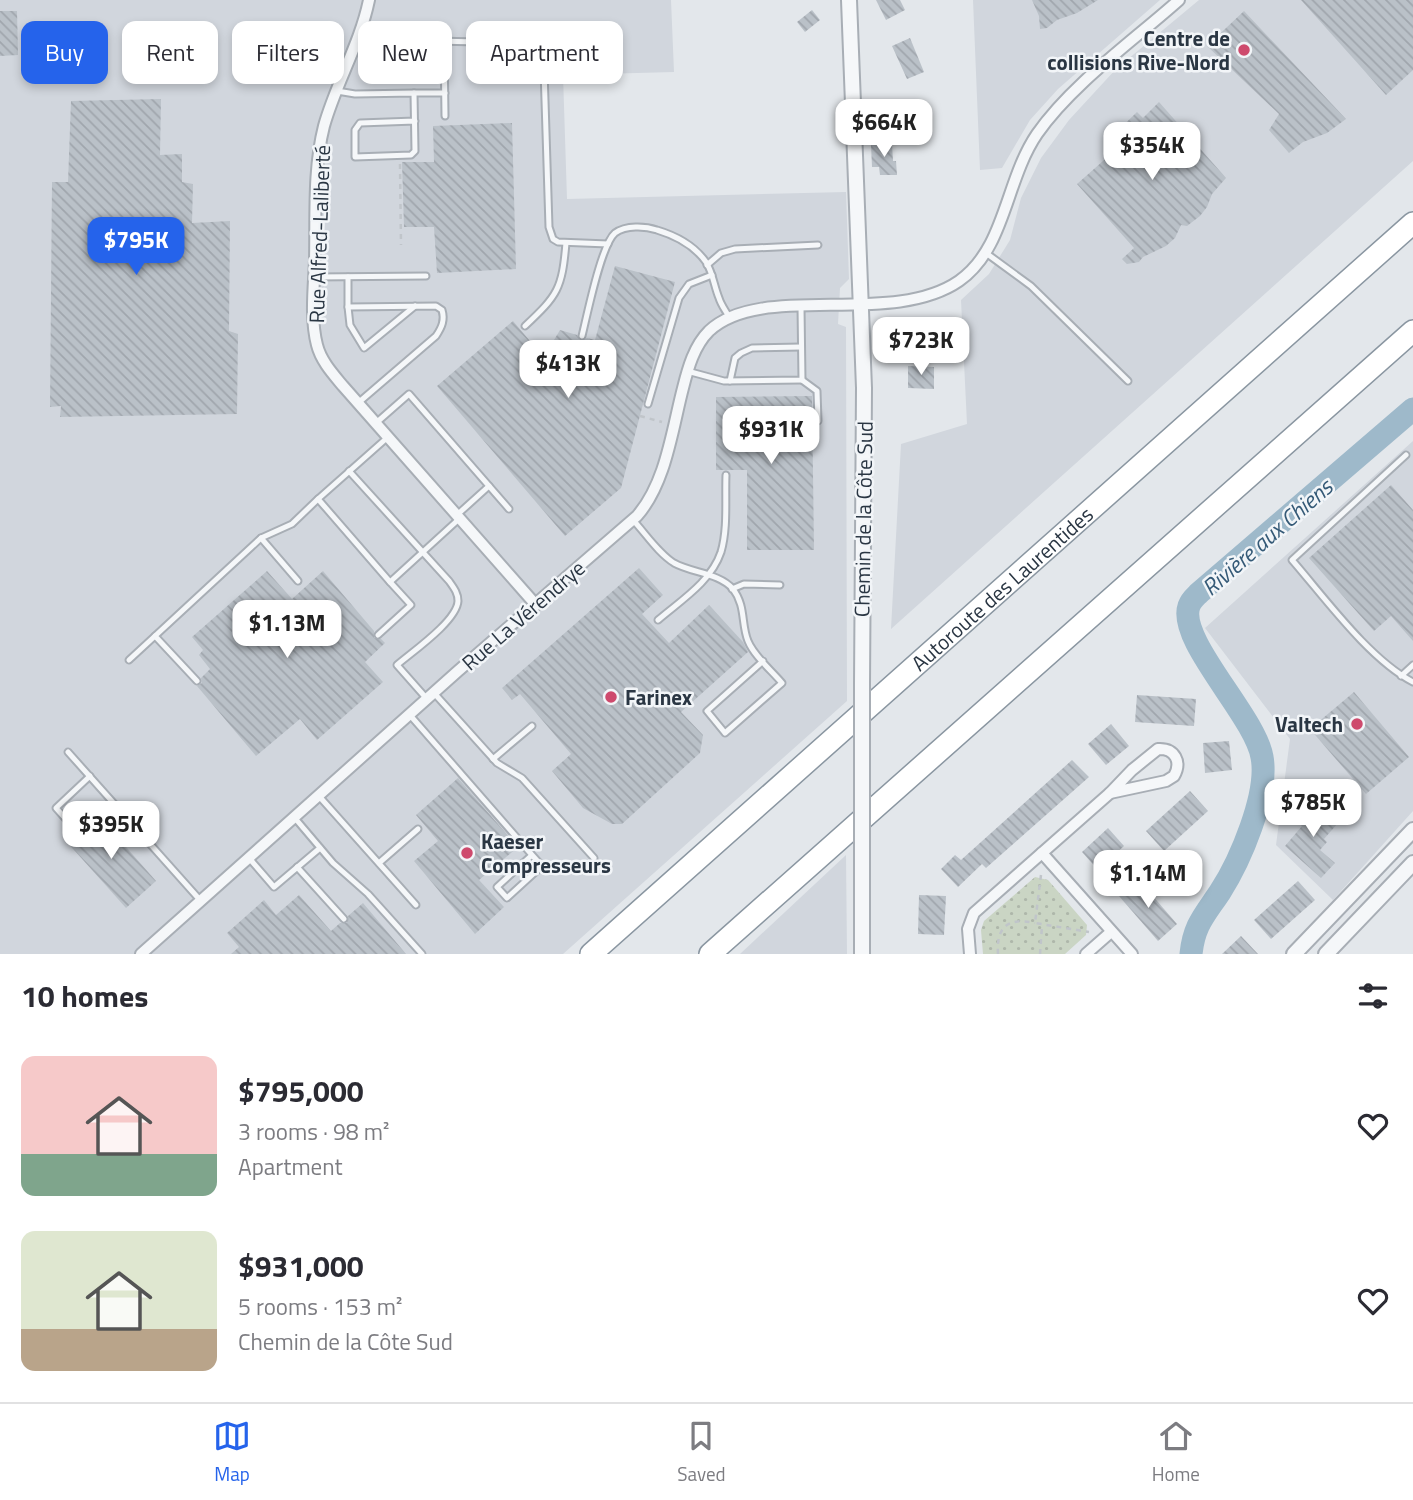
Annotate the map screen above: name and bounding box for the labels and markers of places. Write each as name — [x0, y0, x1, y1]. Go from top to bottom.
place label: Centre de collisions Rive-Nord — [1047, 22, 1230, 78]
marker: Centre de collisions Rive-Nord — [1236, 42, 1252, 58]
pin: $664K — [835, 100, 933, 159]
pin: $354K — [1103, 122, 1201, 182]
pin: $795K — [87, 218, 185, 277]
pin: $723K — [872, 318, 970, 377]
pin: $413K — [519, 340, 617, 400]
pin: $931K — [722, 406, 820, 466]
pin: $1.13M — [230, 600, 344, 660]
place label: Farinex — [625, 681, 692, 713]
marker: Farinex — [603, 689, 619, 705]
place label: Valtech — [1275, 708, 1343, 740]
marker: Valtech — [1349, 716, 1365, 732]
pin: $785K — [1264, 780, 1362, 839]
pin: $395K — [62, 802, 160, 861]
place label: Kaeser Compresseurs — [481, 825, 611, 881]
marker: Kaeser Compresseurs — [459, 845, 475, 861]
pin: $1.14M — [1091, 850, 1205, 910]

